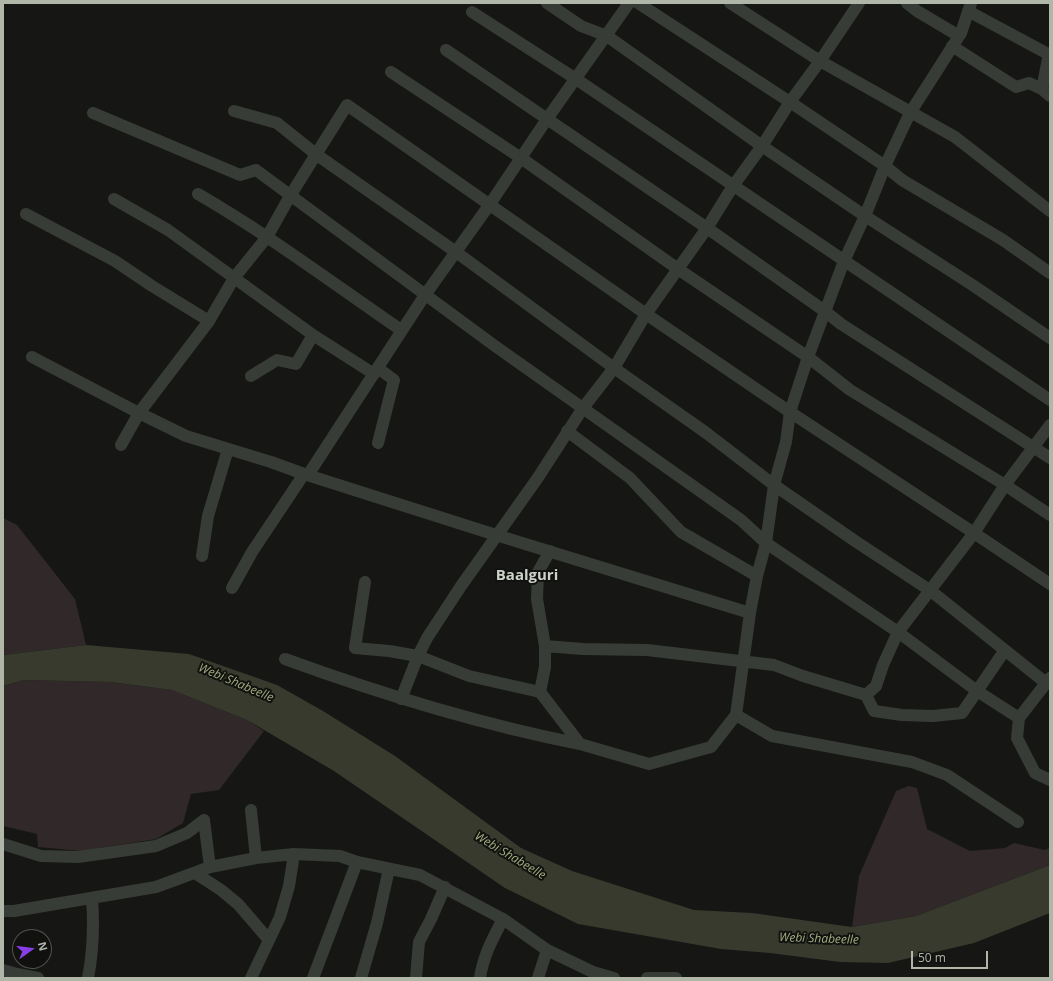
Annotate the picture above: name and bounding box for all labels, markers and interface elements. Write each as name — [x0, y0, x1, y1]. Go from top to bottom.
district label: Baalguri — [496, 567, 558, 585]
water label: Webi Shabeelle — [196, 661, 276, 705]
water label: Webi Shabeelle — [472, 829, 548, 883]
north arrow — [12, 929, 52, 969]
water label: Webi Shabeelle — [779, 930, 859, 948]
text: N — [35, 940, 52, 952]
scale bar — [913, 943, 990, 969]
text: 50 m — [918, 949, 946, 966]

